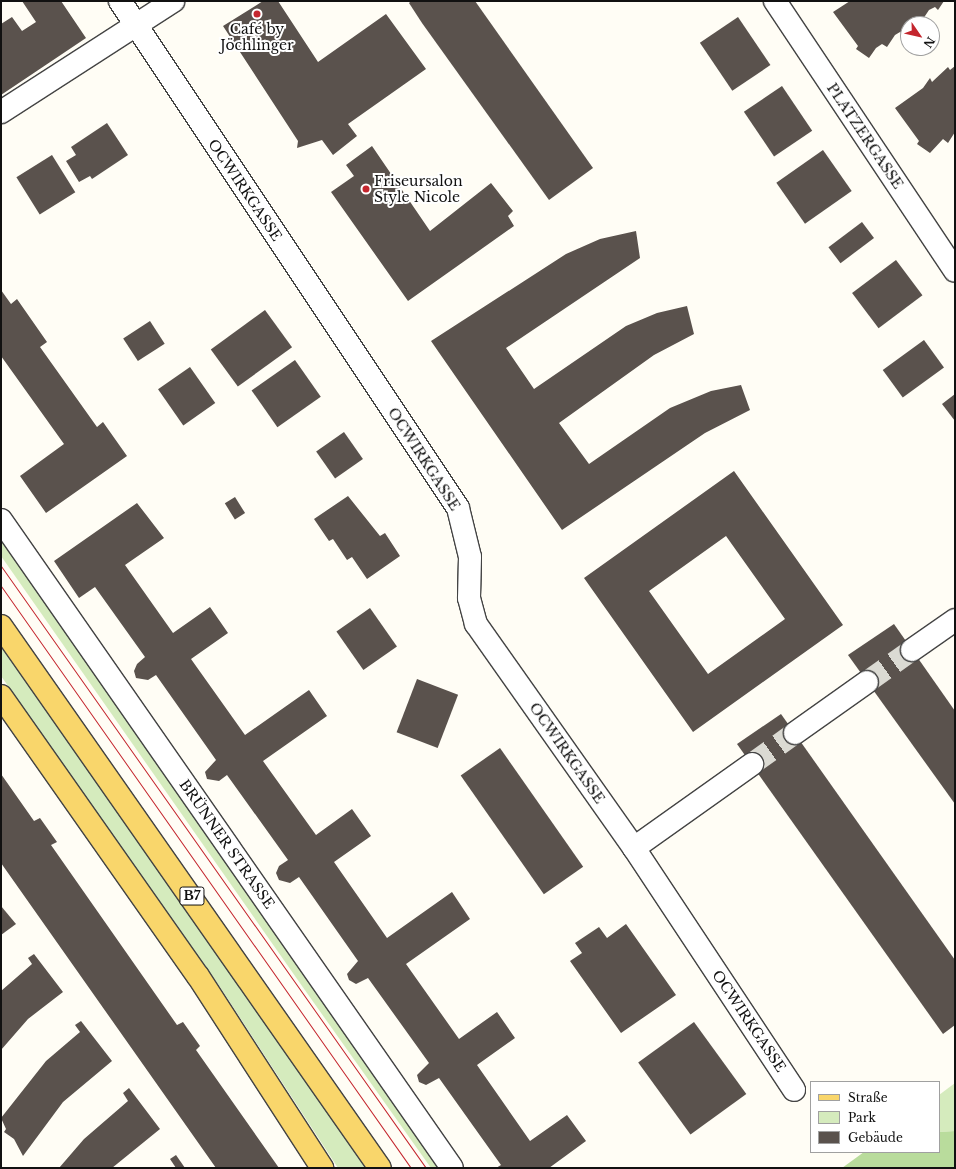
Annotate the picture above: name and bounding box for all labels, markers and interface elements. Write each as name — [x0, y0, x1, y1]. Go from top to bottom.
marker: Café by Jöchlinger — [252, 9, 262, 19]
north arrow — [900, 16, 940, 56]
place label: Café by Jöchlinger — [220, 21, 294, 54]
text: N — [920, 34, 938, 50]
street label: PLATZERGASSE — [823, 80, 907, 192]
street label: OCWIRKGASSE — [205, 136, 285, 244]
place label: Friseursalon Style Nicole — [374, 173, 463, 206]
marker: Friseursalon Style Nicole — [361, 184, 371, 194]
street label: OCWIRKGASSE — [385, 404, 463, 514]
street label: OCWIRKGASSE — [526, 699, 608, 807]
street label: BRÜNNER STRASSE — [176, 776, 278, 912]
road number: B7 — [179, 885, 205, 907]
street label: OCWIRKGASSE — [709, 967, 789, 1075]
legend — [810, 1081, 940, 1153]
text: Straße — [848, 1090, 888, 1105]
text: Park — [848, 1110, 876, 1125]
text: Gebäude — [848, 1130, 903, 1145]

